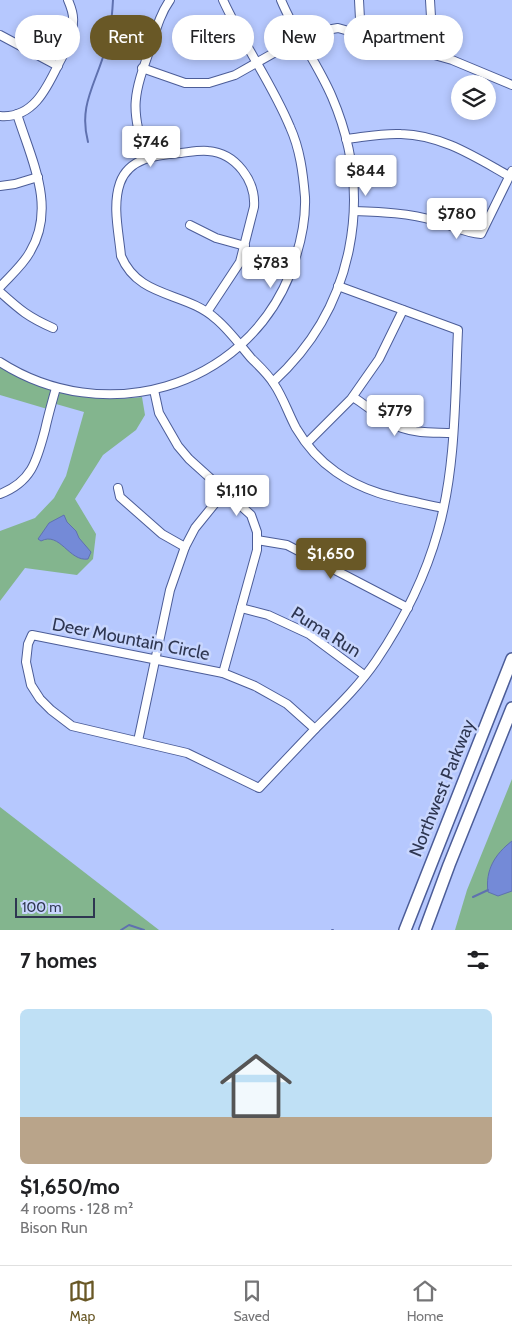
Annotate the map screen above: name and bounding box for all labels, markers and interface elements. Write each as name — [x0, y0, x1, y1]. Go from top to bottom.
chip: Buy — [15, 15, 80, 60]
chip: Rent — [90, 15, 162, 60]
chip: Filters — [172, 15, 254, 60]
chip: New — [264, 15, 334, 60]
chip: Apartment — [344, 15, 463, 60]
map controls — [451, 75, 496, 120]
button: layers — [451, 75, 496, 120]
pin: $746 — [121, 126, 181, 168]
text: $746 — [133, 132, 169, 151]
pin: $844 — [336, 154, 396, 197]
text: $844 — [347, 161, 385, 180]
pin: $780 — [427, 198, 487, 240]
text: $780 — [438, 204, 476, 223]
pin: $783 — [241, 246, 301, 289]
text: $783 — [253, 253, 289, 272]
pin: $779 — [365, 394, 425, 437]
text: $779 — [378, 401, 412, 420]
pin: $1,110 — [196, 474, 278, 517]
text: $1,110 — [216, 481, 258, 500]
pin: $1,650 — [290, 538, 372, 580]
text: $1,650 — [307, 544, 355, 563]
street label: Puma Run — [287, 602, 365, 662]
street label: Deer Mountain Circle — [50, 613, 212, 665]
street label: Northwest Parkway — [404, 716, 480, 860]
scale bar — [15, 895, 95, 918]
text: 100 m — [22, 898, 62, 916]
icon: filters — [464, 946, 492, 974]
text: 7 homes — [20, 948, 97, 973]
icon: home — [211, 1041, 301, 1131]
text: $1,650/mo — [20, 1174, 120, 1199]
text: 4 rooms · 128 m² — [20, 1199, 133, 1218]
text: Bison Run — [20, 1218, 88, 1237]
tab: Map — [68, 1277, 96, 1325]
tab: Saved — [233, 1277, 270, 1325]
tab: Home — [407, 1277, 444, 1325]

